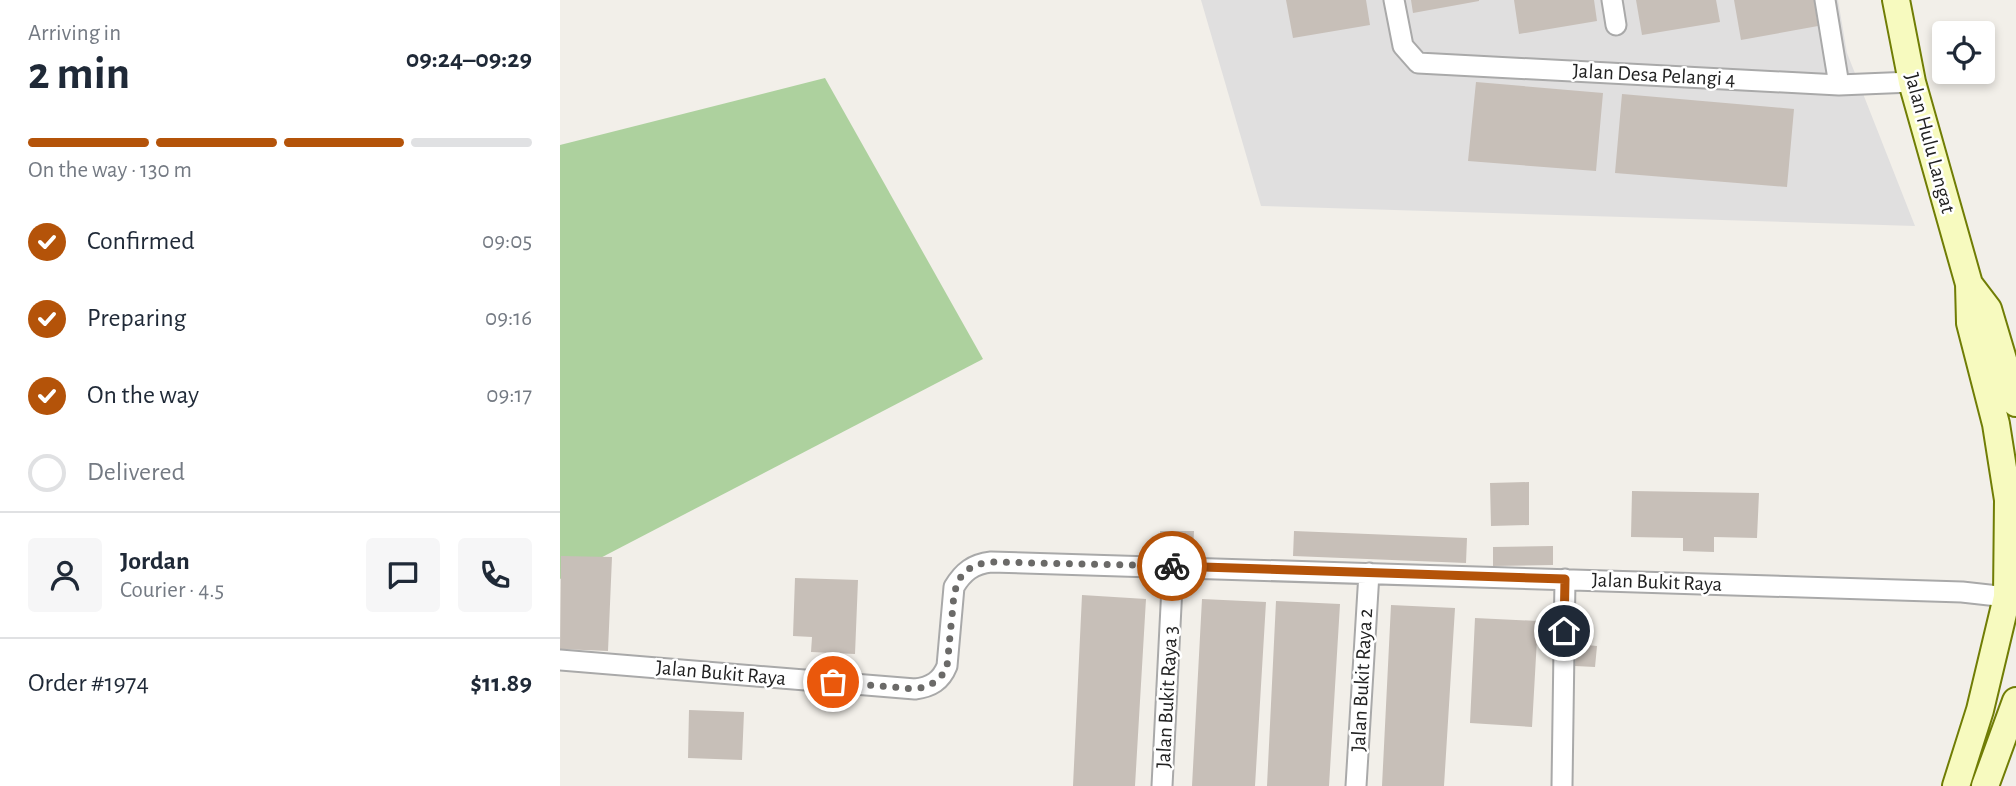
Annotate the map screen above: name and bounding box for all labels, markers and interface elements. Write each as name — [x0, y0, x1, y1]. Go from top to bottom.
map controls — [1932, 21, 1995, 84]
button: locate — [1932, 21, 1995, 84]
text: Arriving in — [28, 22, 121, 45]
text: 09:24–09:29 — [406, 46, 532, 72]
text: 2 min — [28, 51, 130, 97]
street label: Jalan Desa Pelangi 4 — [1572, 60, 1736, 90]
street label: Jalan Hulu Langat — [1901, 71, 1959, 216]
text: On the way · 130 m — [28, 159, 192, 182]
icon: check — [28, 223, 66, 261]
text: Confirmed — [87, 228, 195, 254]
text: 09:05 — [482, 230, 532, 253]
icon: check — [28, 300, 66, 338]
text: Preparing — [87, 305, 186, 331]
text: 09:16 — [485, 307, 532, 330]
icon: check — [28, 377, 66, 415]
text: On the way — [87, 382, 199, 408]
text: 09:17 — [486, 384, 532, 407]
text: Delivered — [87, 459, 185, 485]
courier — [1137, 531, 1207, 601]
button: person — [28, 538, 102, 612]
button: chat — [366, 538, 440, 612]
button: phone — [458, 538, 532, 612]
icon: bike — [1153, 547, 1191, 585]
text: Jordan — [120, 548, 190, 574]
street label: Jalan Bukit Raya — [1591, 569, 1723, 595]
text: Courier · 4.5 — [120, 579, 224, 602]
pin — [1534, 601, 1594, 661]
street label: Jalan Bukit Raya 2 — [1348, 608, 1376, 752]
icon: home — [1545, 612, 1583, 650]
street label: Jalan Bukit Raya 3 — [1153, 625, 1181, 769]
pin — [803, 652, 863, 712]
street label: Jalan Bukit Raya — [655, 657, 787, 689]
icon: bag — [814, 663, 852, 701]
text: Order #1974 — [28, 670, 149, 696]
text: $11.89 — [470, 670, 532, 696]

